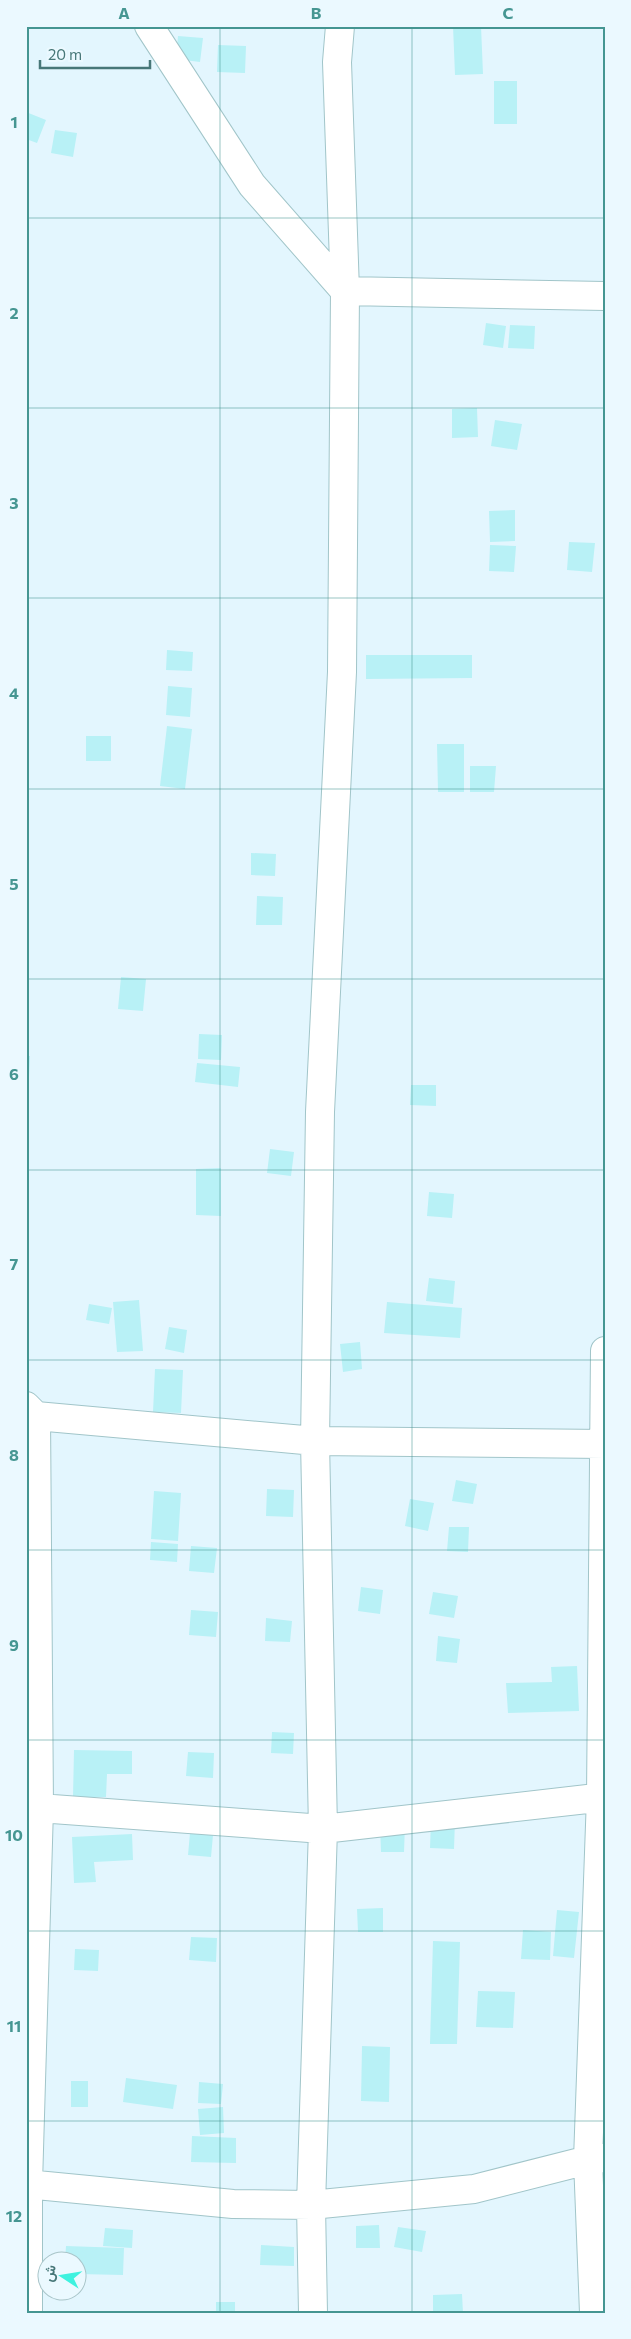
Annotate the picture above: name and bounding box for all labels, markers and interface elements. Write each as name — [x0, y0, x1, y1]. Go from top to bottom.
text: A — [118, 3, 130, 22]
text: B — [311, 3, 322, 22]
text: C — [503, 3, 514, 22]
scale bar — [40, 38, 150, 70]
text: 20 m — [48, 45, 82, 63]
text: 1 — [10, 112, 18, 131]
text: 2 — [9, 303, 19, 322]
text: 3 — [9, 493, 19, 512]
text: 4 — [9, 683, 19, 702]
text: 5 — [9, 874, 19, 893]
text: 6 — [9, 1064, 19, 1083]
text: 7 — [10, 1254, 19, 1273]
text: 8 — [9, 1445, 19, 1464]
text: 9 — [9, 1635, 19, 1654]
text: 10 — [5, 1825, 23, 1844]
text: 11 — [7, 2016, 21, 2035]
text: 12 — [6, 2206, 22, 2225]
north arrow — [38, 2252, 88, 2302]
text: ش — [39, 2263, 60, 2283]

